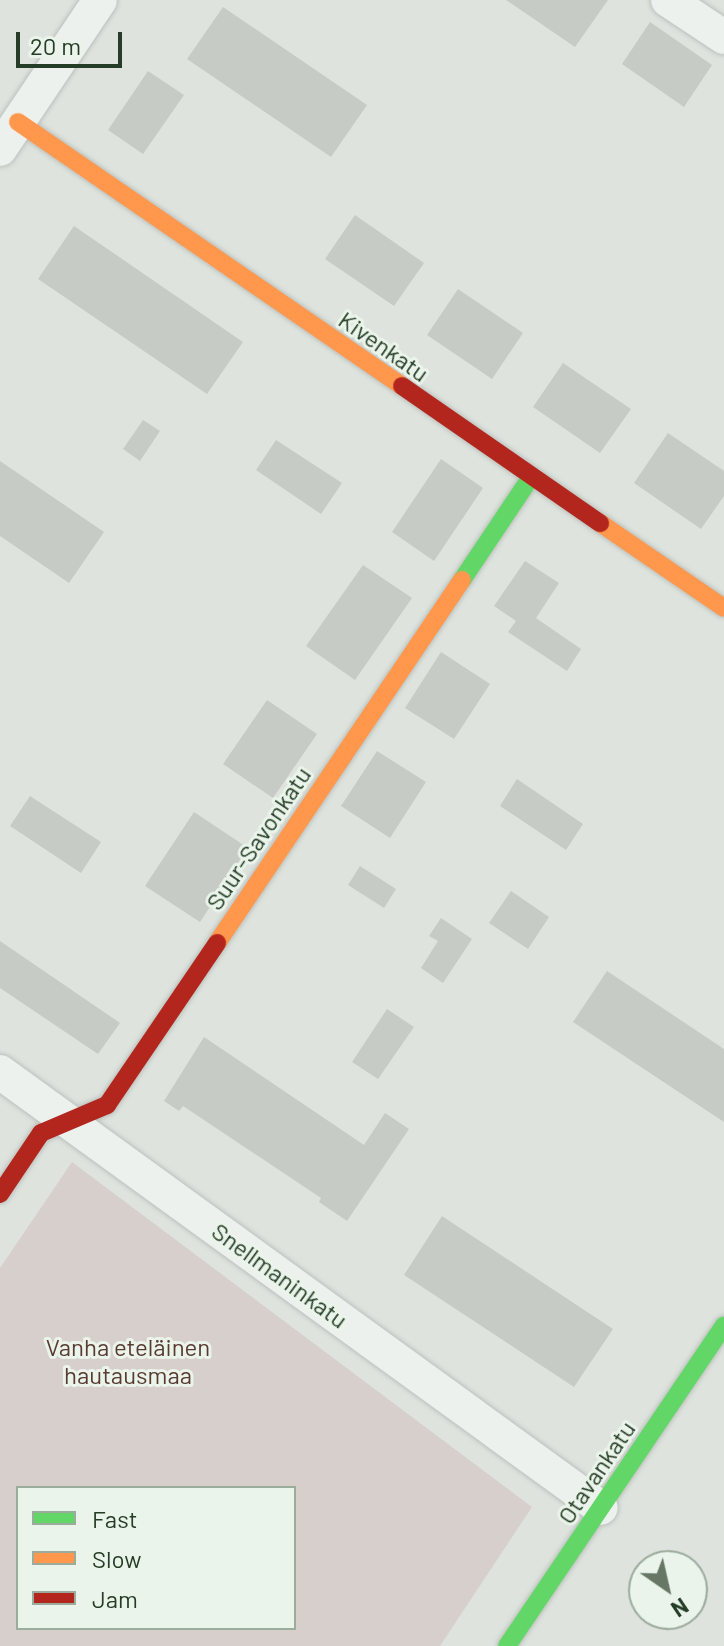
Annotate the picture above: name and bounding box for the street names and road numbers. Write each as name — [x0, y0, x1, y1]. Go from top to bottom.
street label: Kivenkatu — [334, 305, 434, 387]
street label: Suur-Savonkatu — [200, 761, 316, 915]
street label: Snellmaninkatu — [207, 1216, 353, 1334]
street label: Otavankatu — [551, 1415, 641, 1529]

